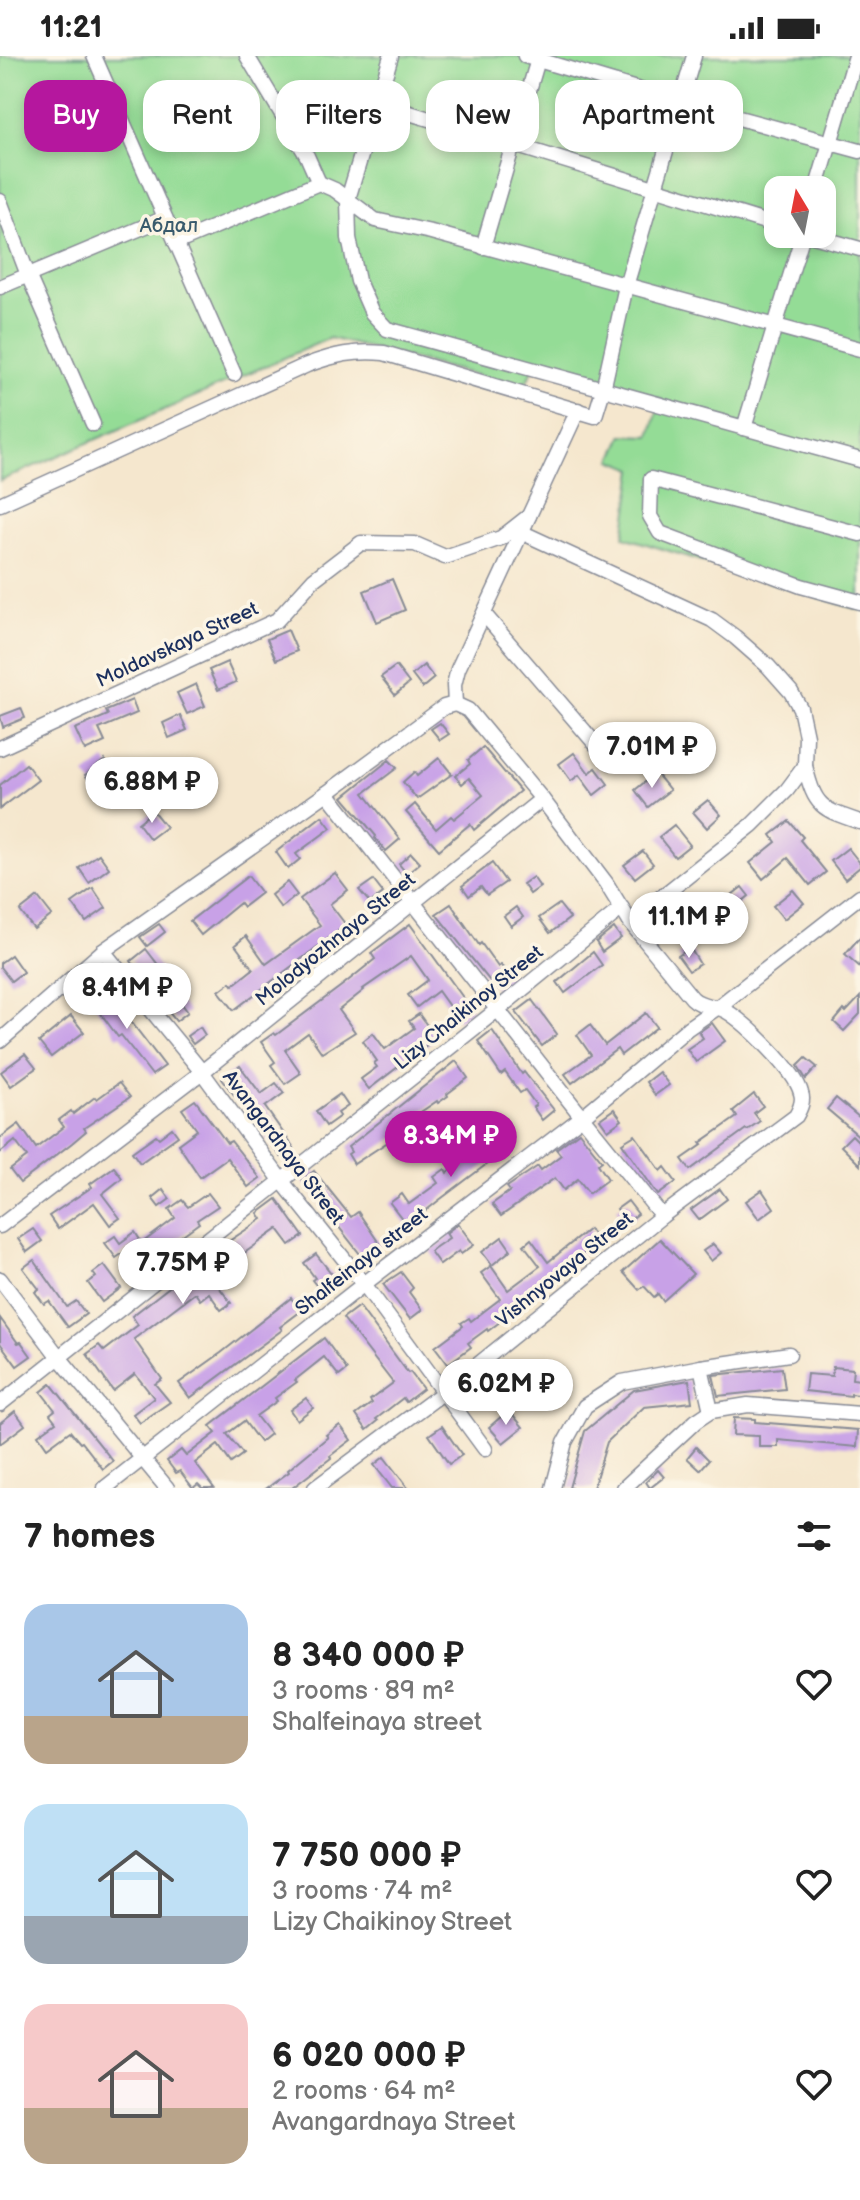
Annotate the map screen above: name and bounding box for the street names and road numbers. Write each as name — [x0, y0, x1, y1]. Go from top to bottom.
street label: Moldavskaya Street — [93, 597, 262, 693]
street label: Molodyozhnaya Street — [251, 868, 420, 1012]
street label: Lizy Chaikinoy Street — [389, 940, 548, 1075]
street label: Avangardnaya Street — [217, 1066, 349, 1230]
street label: Shalfeinaya street — [291, 1203, 433, 1321]
street label: Vishnyovaya Street — [491, 1207, 638, 1332]

